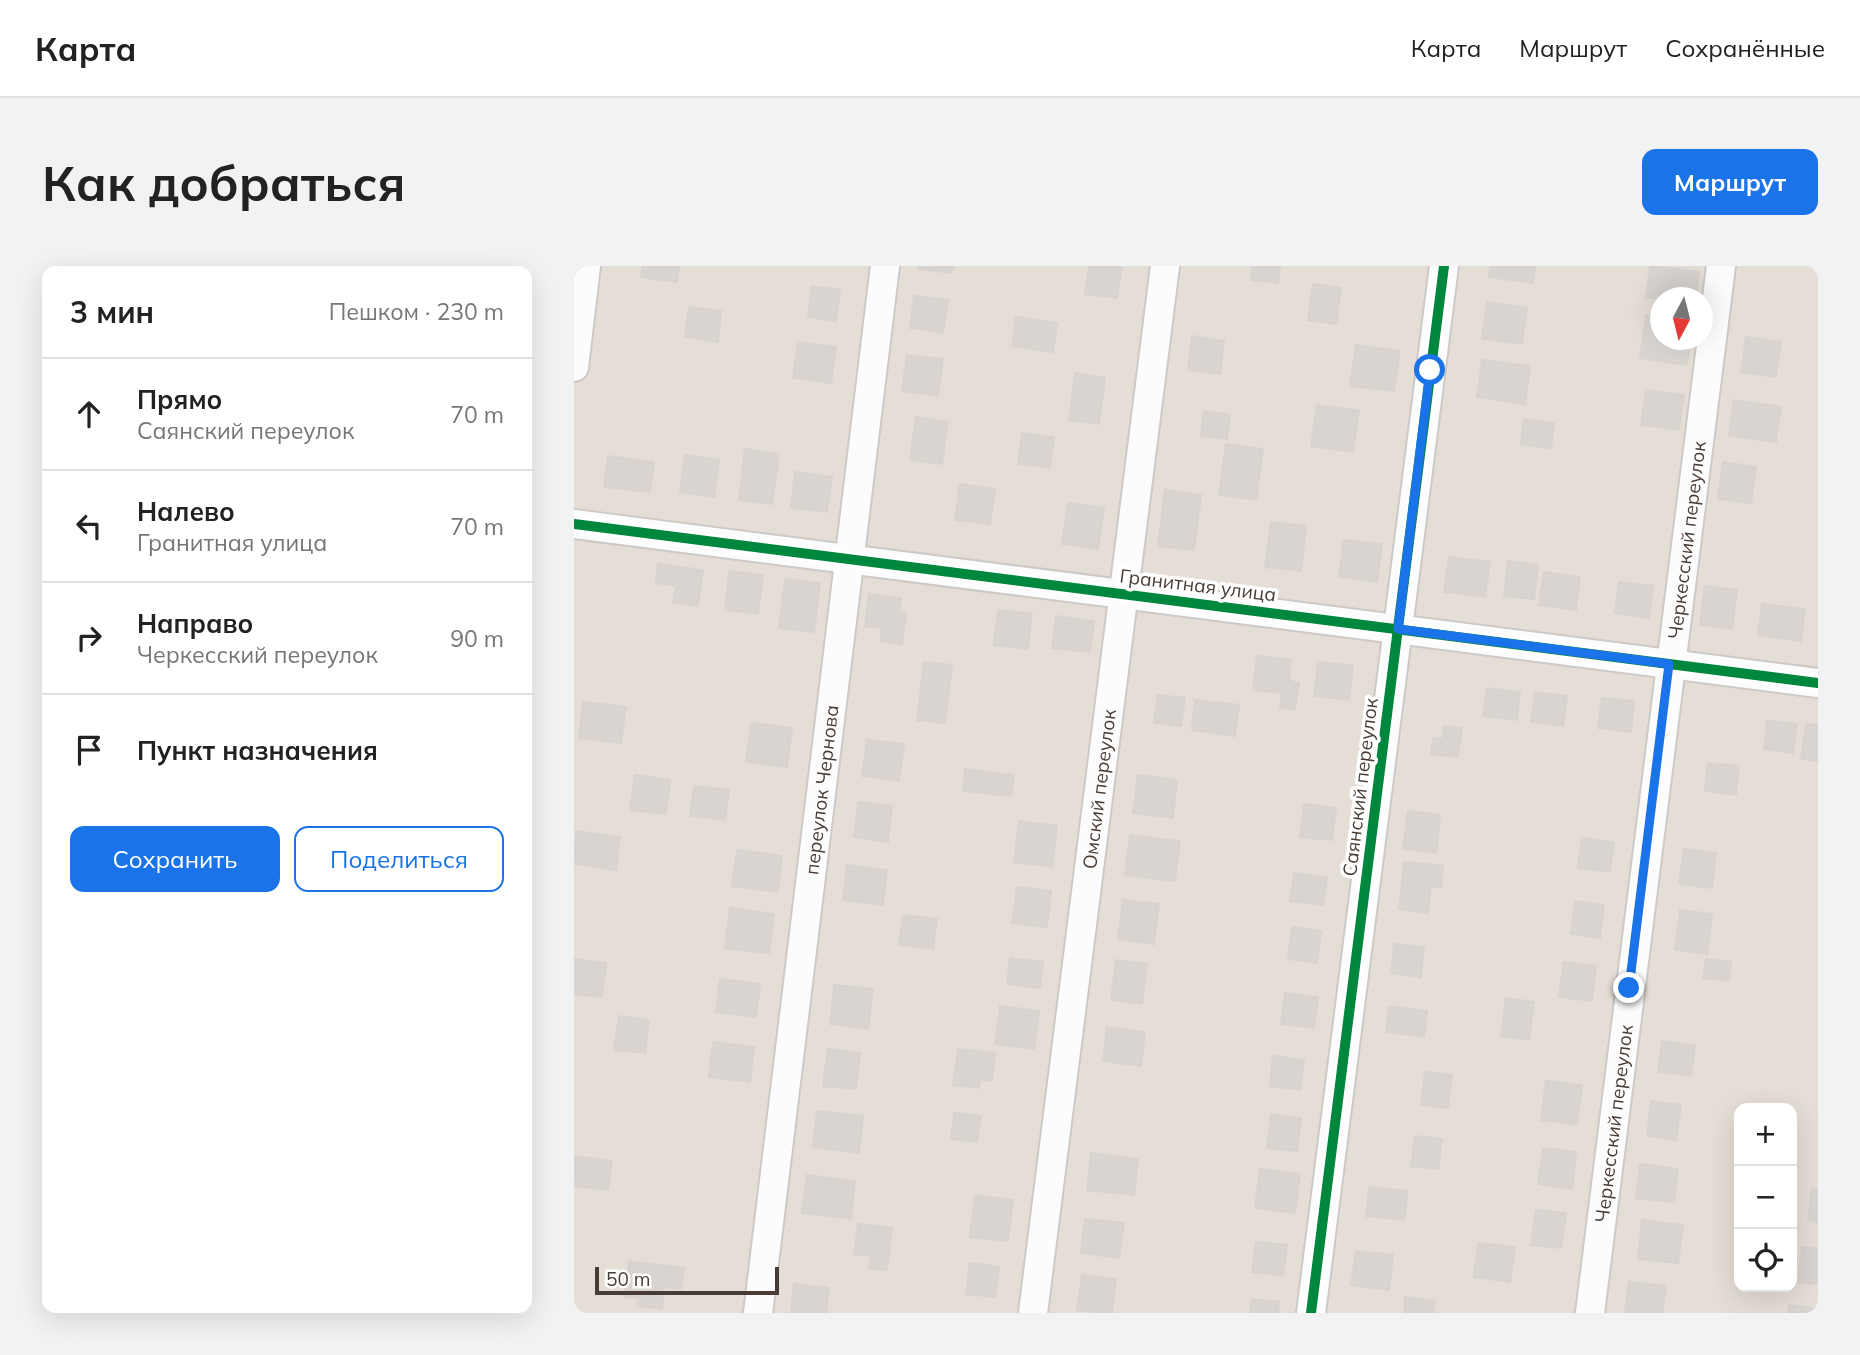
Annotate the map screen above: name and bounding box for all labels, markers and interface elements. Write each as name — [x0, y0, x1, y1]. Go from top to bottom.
text: Карта — [35, 28, 137, 69]
text: Карта — [1411, 33, 1481, 63]
text: Маршрут — [1519, 33, 1627, 63]
text: Сохранённые — [1665, 33, 1825, 63]
button: Маршрут — [1642, 149, 1818, 215]
text: Как добраться — [42, 152, 405, 213]
north arrow — [1650, 287, 1713, 350]
text: 3 мин — [70, 293, 154, 331]
text: Пешком · 230 m — [329, 297, 504, 326]
route start — [1414, 354, 1445, 385]
text: Прямо — [137, 383, 222, 416]
icon: ahead — [70, 395, 108, 433]
text: 70 m — [450, 400, 504, 429]
text: Саянский переулок — [137, 416, 354, 445]
street label: Черкесский переулок — [1662, 439, 1711, 640]
text: Налево — [137, 495, 235, 528]
icon: left — [70, 507, 108, 545]
text: 70 m — [450, 512, 504, 541]
text: Гранитная улица — [137, 528, 327, 557]
street label: Гранитная улица — [1118, 564, 1278, 606]
text: Направо — [137, 607, 253, 640]
icon: right — [70, 619, 108, 657]
text: 90 m — [450, 624, 504, 653]
text: Черкесский переулок — [137, 640, 378, 669]
street label: Саянский переулок — [1337, 696, 1383, 878]
street label: переулок Чернова — [799, 704, 844, 876]
street label: Омский переулок — [1077, 707, 1121, 870]
icon: arrive — [70, 731, 108, 769]
text: Пункт назначения — [137, 734, 378, 767]
button: Сохранить — [70, 826, 280, 892]
button: Поделиться — [294, 826, 504, 892]
route end — [1613, 972, 1644, 1003]
street label: Черкесский переулок — [1589, 1022, 1638, 1224]
map controls — [1734, 1103, 1797, 1292]
button: + — [1734, 1103, 1797, 1166]
button: − — [1734, 1166, 1797, 1229]
button: locate — [1734, 1229, 1797, 1292]
scale bar — [595, 1264, 779, 1296]
text: 50 m — [606, 1267, 650, 1291]

